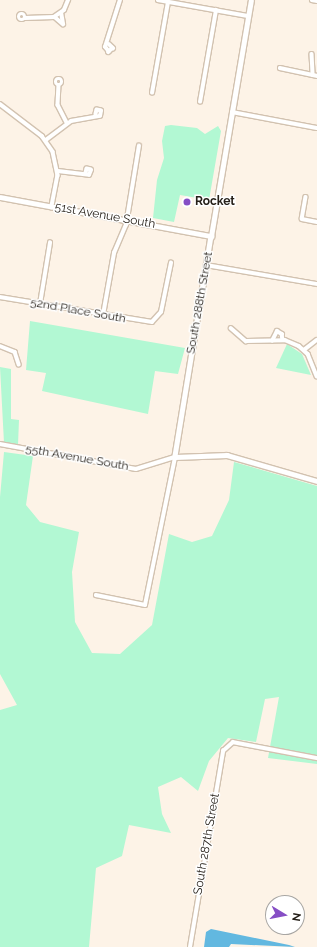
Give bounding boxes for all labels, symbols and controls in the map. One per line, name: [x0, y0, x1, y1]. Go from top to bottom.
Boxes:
place label: Rocket: [195, 195, 235, 209]
marker: Rocket: [182, 197, 192, 207]
street label: 51st Avenue South: [53, 200, 157, 232]
street label: South 288th Street: [184, 251, 216, 355]
street label: 52nd Place South: [29, 296, 127, 326]
street label: 55th Avenue South: [24, 442, 130, 474]
street label: South 287th Street: [191, 792, 223, 896]
north arrow: [265, 895, 305, 935]
text: N: [289, 912, 303, 922]

